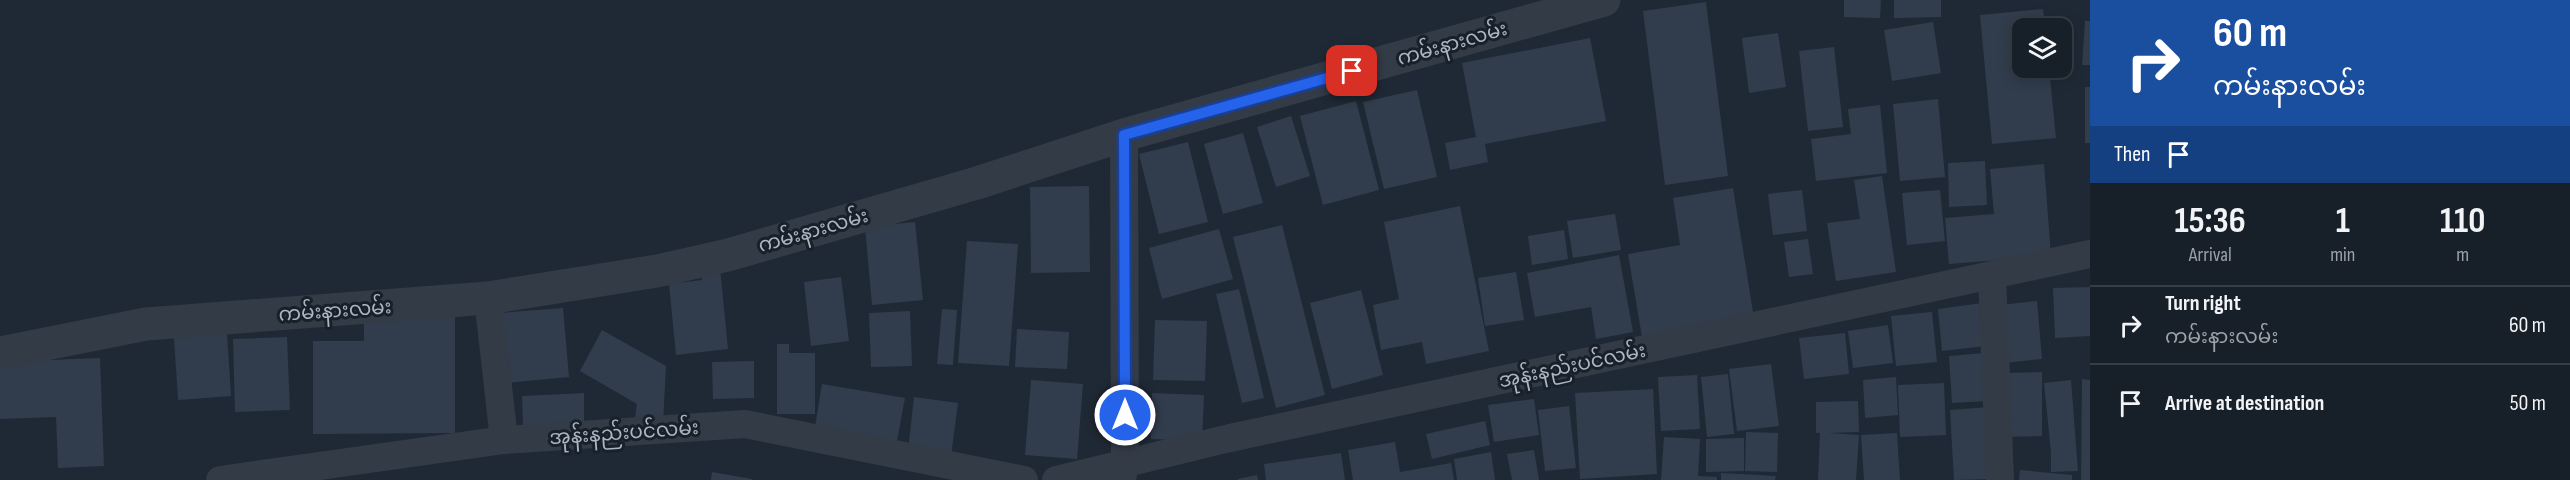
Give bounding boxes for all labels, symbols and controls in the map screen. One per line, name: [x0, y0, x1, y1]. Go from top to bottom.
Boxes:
text: 60 m: [2213, 8, 2287, 59]
street label: ကမ်းနားလမ်း: [1394, 14, 1511, 74]
map controls: [2012, 18, 2072, 78]
button: layers: [2012, 18, 2072, 78]
icon: right: [2114, 24, 2192, 102]
pin: [1326, 45, 1377, 96]
icon: arrive: [1335, 54, 1368, 87]
text: ကမ်းနားလမ်း: [2213, 71, 2366, 103]
icon: arrive: [2162, 138, 2195, 171]
text: Then: [2114, 141, 2150, 168]
text: 15:36: [2175, 200, 2246, 243]
text: 1: [2336, 200, 2350, 243]
text: 110: [2440, 200, 2485, 243]
street label: ကမ်းနားလမ်း: [755, 201, 872, 261]
text: Arrival: [2189, 243, 2232, 267]
text: min: [2330, 243, 2355, 267]
text: m: [2456, 243, 2469, 267]
text: Turn right: [2165, 290, 2241, 317]
street label: ကမ်းနားလမ်း: [278, 292, 393, 330]
icon: right: [2114, 309, 2147, 342]
text: 60 m: [2509, 312, 2546, 339]
text: ကမ်းနားလမ်း: [2165, 325, 2278, 349]
street label: အုန်းနည်းပင်လမ်း: [1496, 336, 1649, 397]
position arrow: [1093, 383, 1157, 447]
icon: arrive: [2114, 387, 2147, 420]
text: Arrive at destination: [2165, 390, 2324, 417]
text: 50 m: [2510, 390, 2546, 417]
street label: အုန်းနည်းပင်လမ်း: [548, 413, 700, 454]

